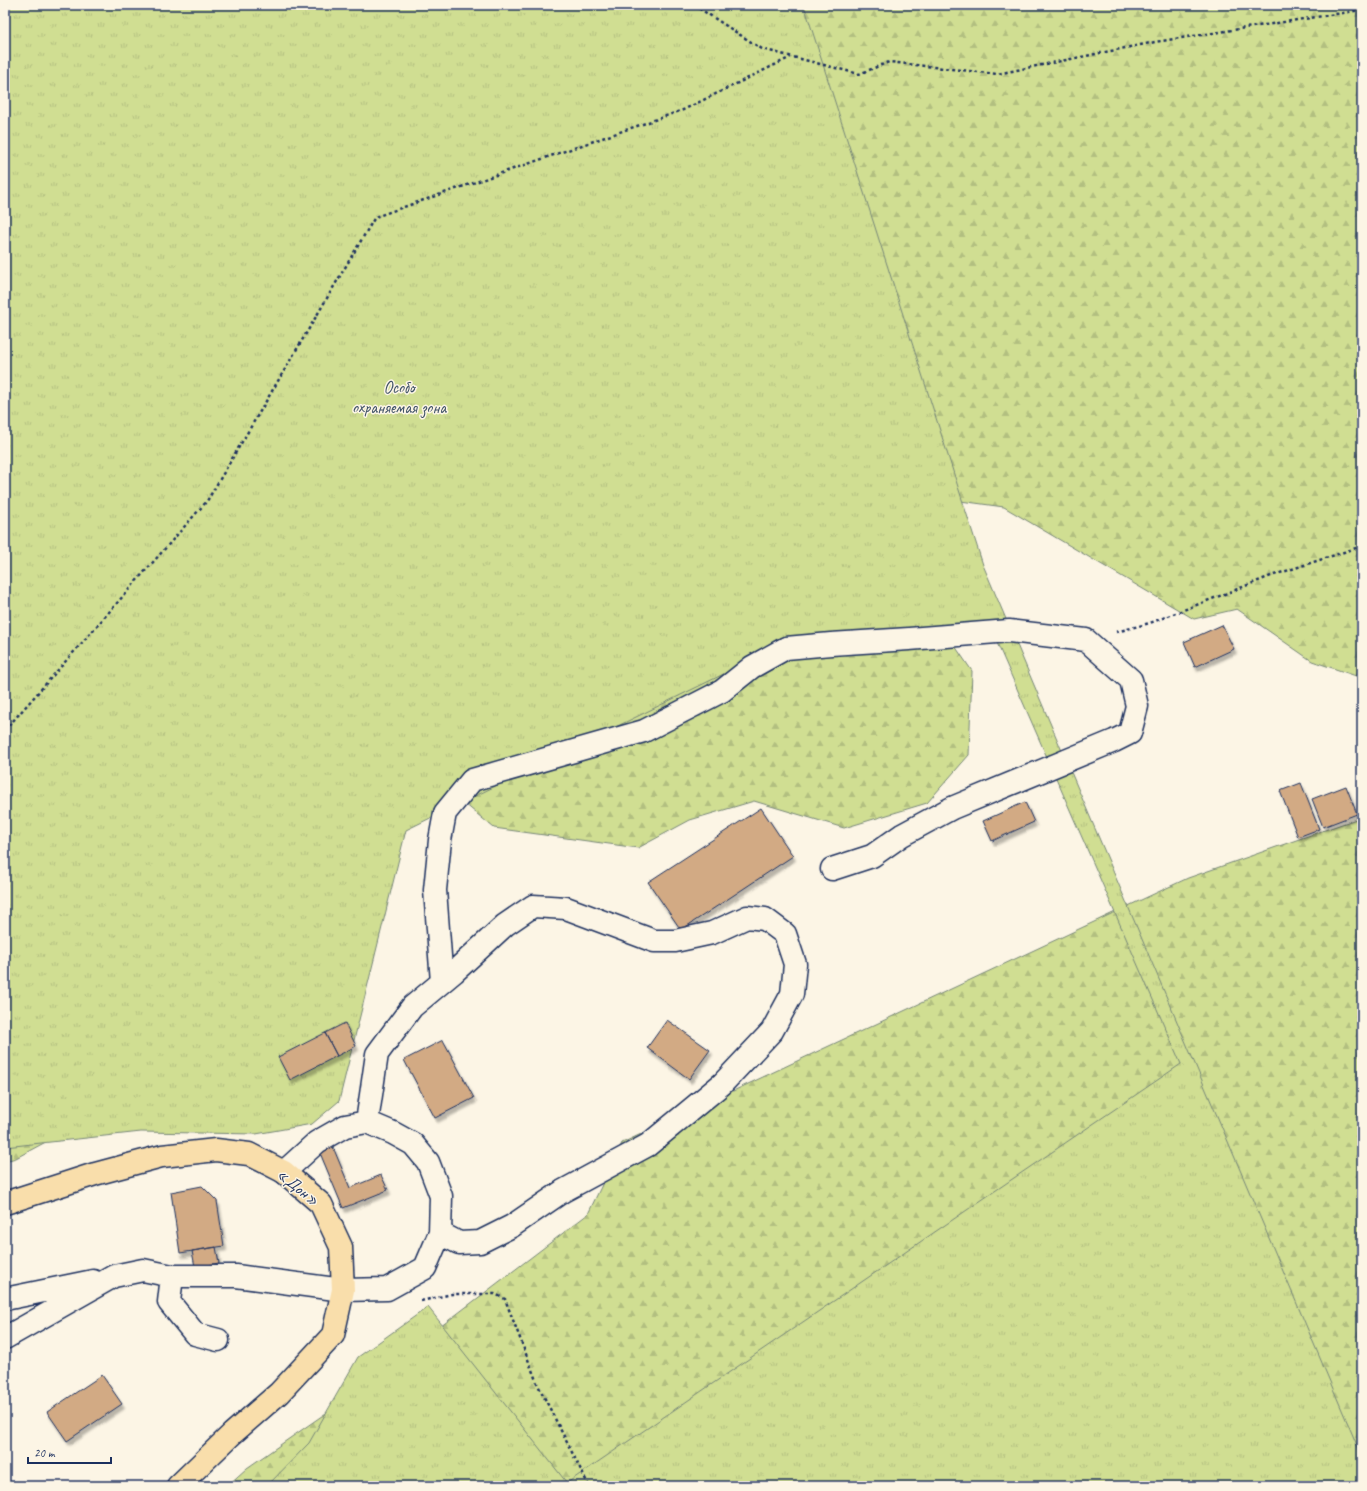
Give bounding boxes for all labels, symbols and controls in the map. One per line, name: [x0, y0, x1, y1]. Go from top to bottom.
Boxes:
park label: Особо охраняемая зона: [352, 377, 447, 419]
street label: «Дон»: [273, 1164, 323, 1210]
scale bar: [28, 1439, 111, 1465]
text: 20 m: [34, 1445, 56, 1461]

